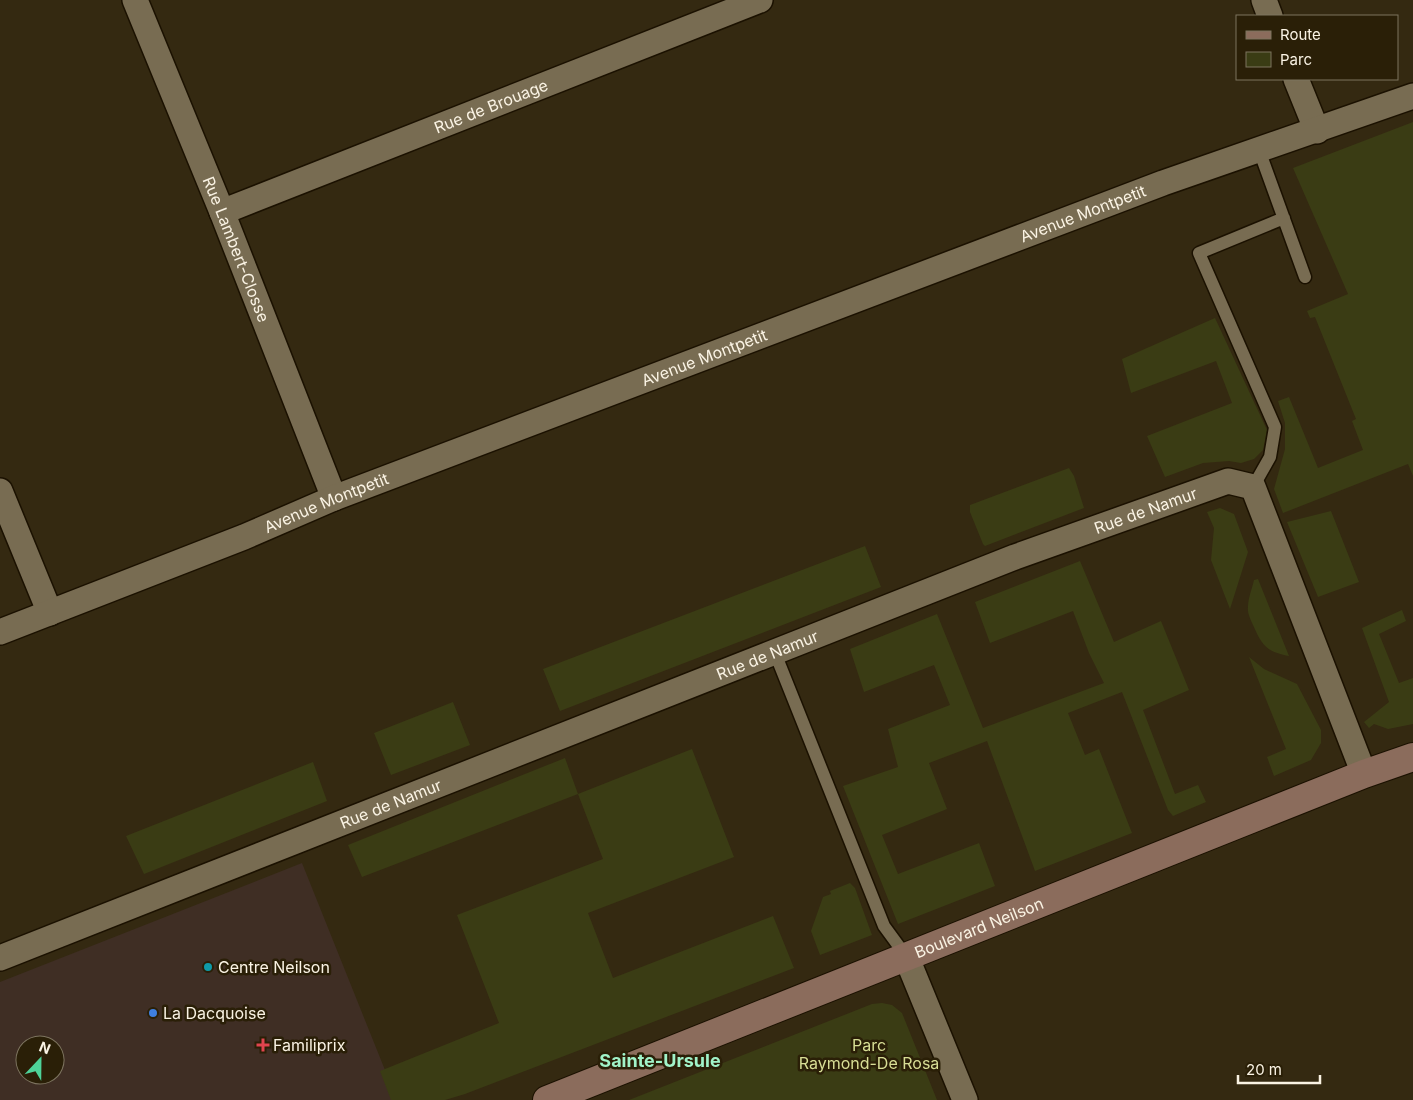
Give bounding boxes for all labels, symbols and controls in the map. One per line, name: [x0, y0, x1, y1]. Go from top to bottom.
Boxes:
legend: [1236, 15, 1398, 80]
text: Route: [1280, 25, 1321, 44]
text: Parc: [1280, 50, 1312, 69]
street label: Rue de Brouage: [431, 75, 551, 137]
street label: Rue Lambert-Closse: [199, 173, 274, 325]
street label: Avenue Montpetit: [1017, 181, 1149, 246]
street label: Avenue Montpetit: [639, 324, 770, 390]
street label: Avenue Montpetit: [261, 468, 391, 537]
street label: Rue de Namur: [1091, 483, 1200, 538]
street label: Rue de Namur: [713, 626, 821, 684]
street label: Rue de Namur: [337, 775, 444, 833]
street label: Boulevard Neilson: [912, 893, 1046, 962]
place label: Centre Neilson: [218, 957, 330, 977]
marker: Centre Neilson: [202, 961, 214, 973]
place label: La Dacquoise: [163, 1003, 266, 1023]
marker: La Dacquoise: [147, 1007, 159, 1019]
north arrow: [15, 1035, 65, 1085]
place label: Familiprix: [273, 1035, 346, 1055]
park label: Parc Raymond-De Rosa: [799, 1035, 939, 1073]
text: N: [37, 1038, 53, 1057]
marker: Familiprix: [257, 1039, 269, 1051]
district label: Sainte-Ursule: [599, 1050, 721, 1071]
scale bar: [1238, 1052, 1320, 1084]
text: 20 m: [1246, 1060, 1282, 1079]

